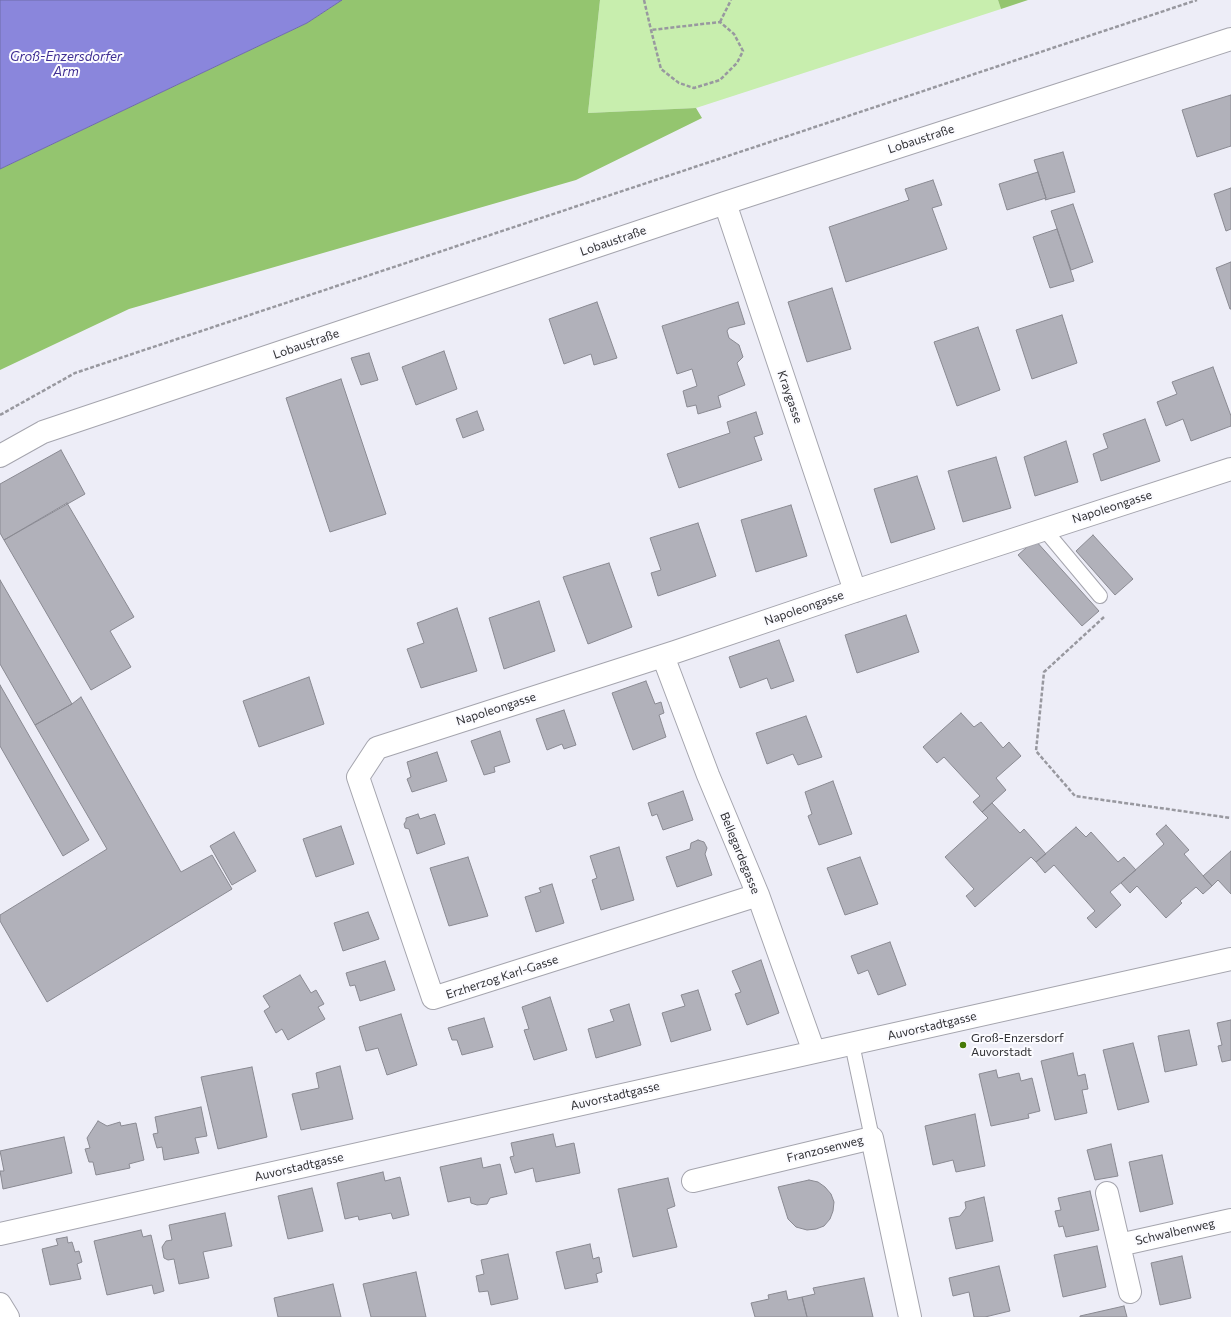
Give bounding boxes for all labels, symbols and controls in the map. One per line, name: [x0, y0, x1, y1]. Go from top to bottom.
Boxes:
water label: Groß-Enzersdorfer Arm: [10, 49, 122, 80]
street label: Lobaustraße: [886, 121, 956, 157]
street label: Lobaustraße: [578, 223, 648, 259]
street label: Lobaustraße: [271, 326, 341, 362]
street label: Kraygasse: [774, 369, 806, 425]
street label: Napoleongasse: [1070, 487, 1154, 527]
street label: Napoleongasse: [762, 588, 846, 628]
street label: Napoleongasse: [454, 689, 538, 729]
street label: Bellegardegasse: [717, 810, 763, 896]
street label: Erzherzog Karl-Gasse: [444, 952, 560, 1002]
street label: Auvorstadtgasse: [886, 1009, 978, 1043]
place label: Groß-Enzersdorf Auvorstadt: [971, 1031, 1064, 1059]
marker: Groß-Enzersdorf Auvorstadt: [958, 1040, 968, 1050]
street label: Auvorstadtgasse: [569, 1079, 661, 1113]
street label: Franzosenweg: [785, 1133, 865, 1165]
street label: Auvorstadtgasse: [253, 1150, 345, 1184]
street label: Schwalbenweg: [1134, 1216, 1216, 1248]

